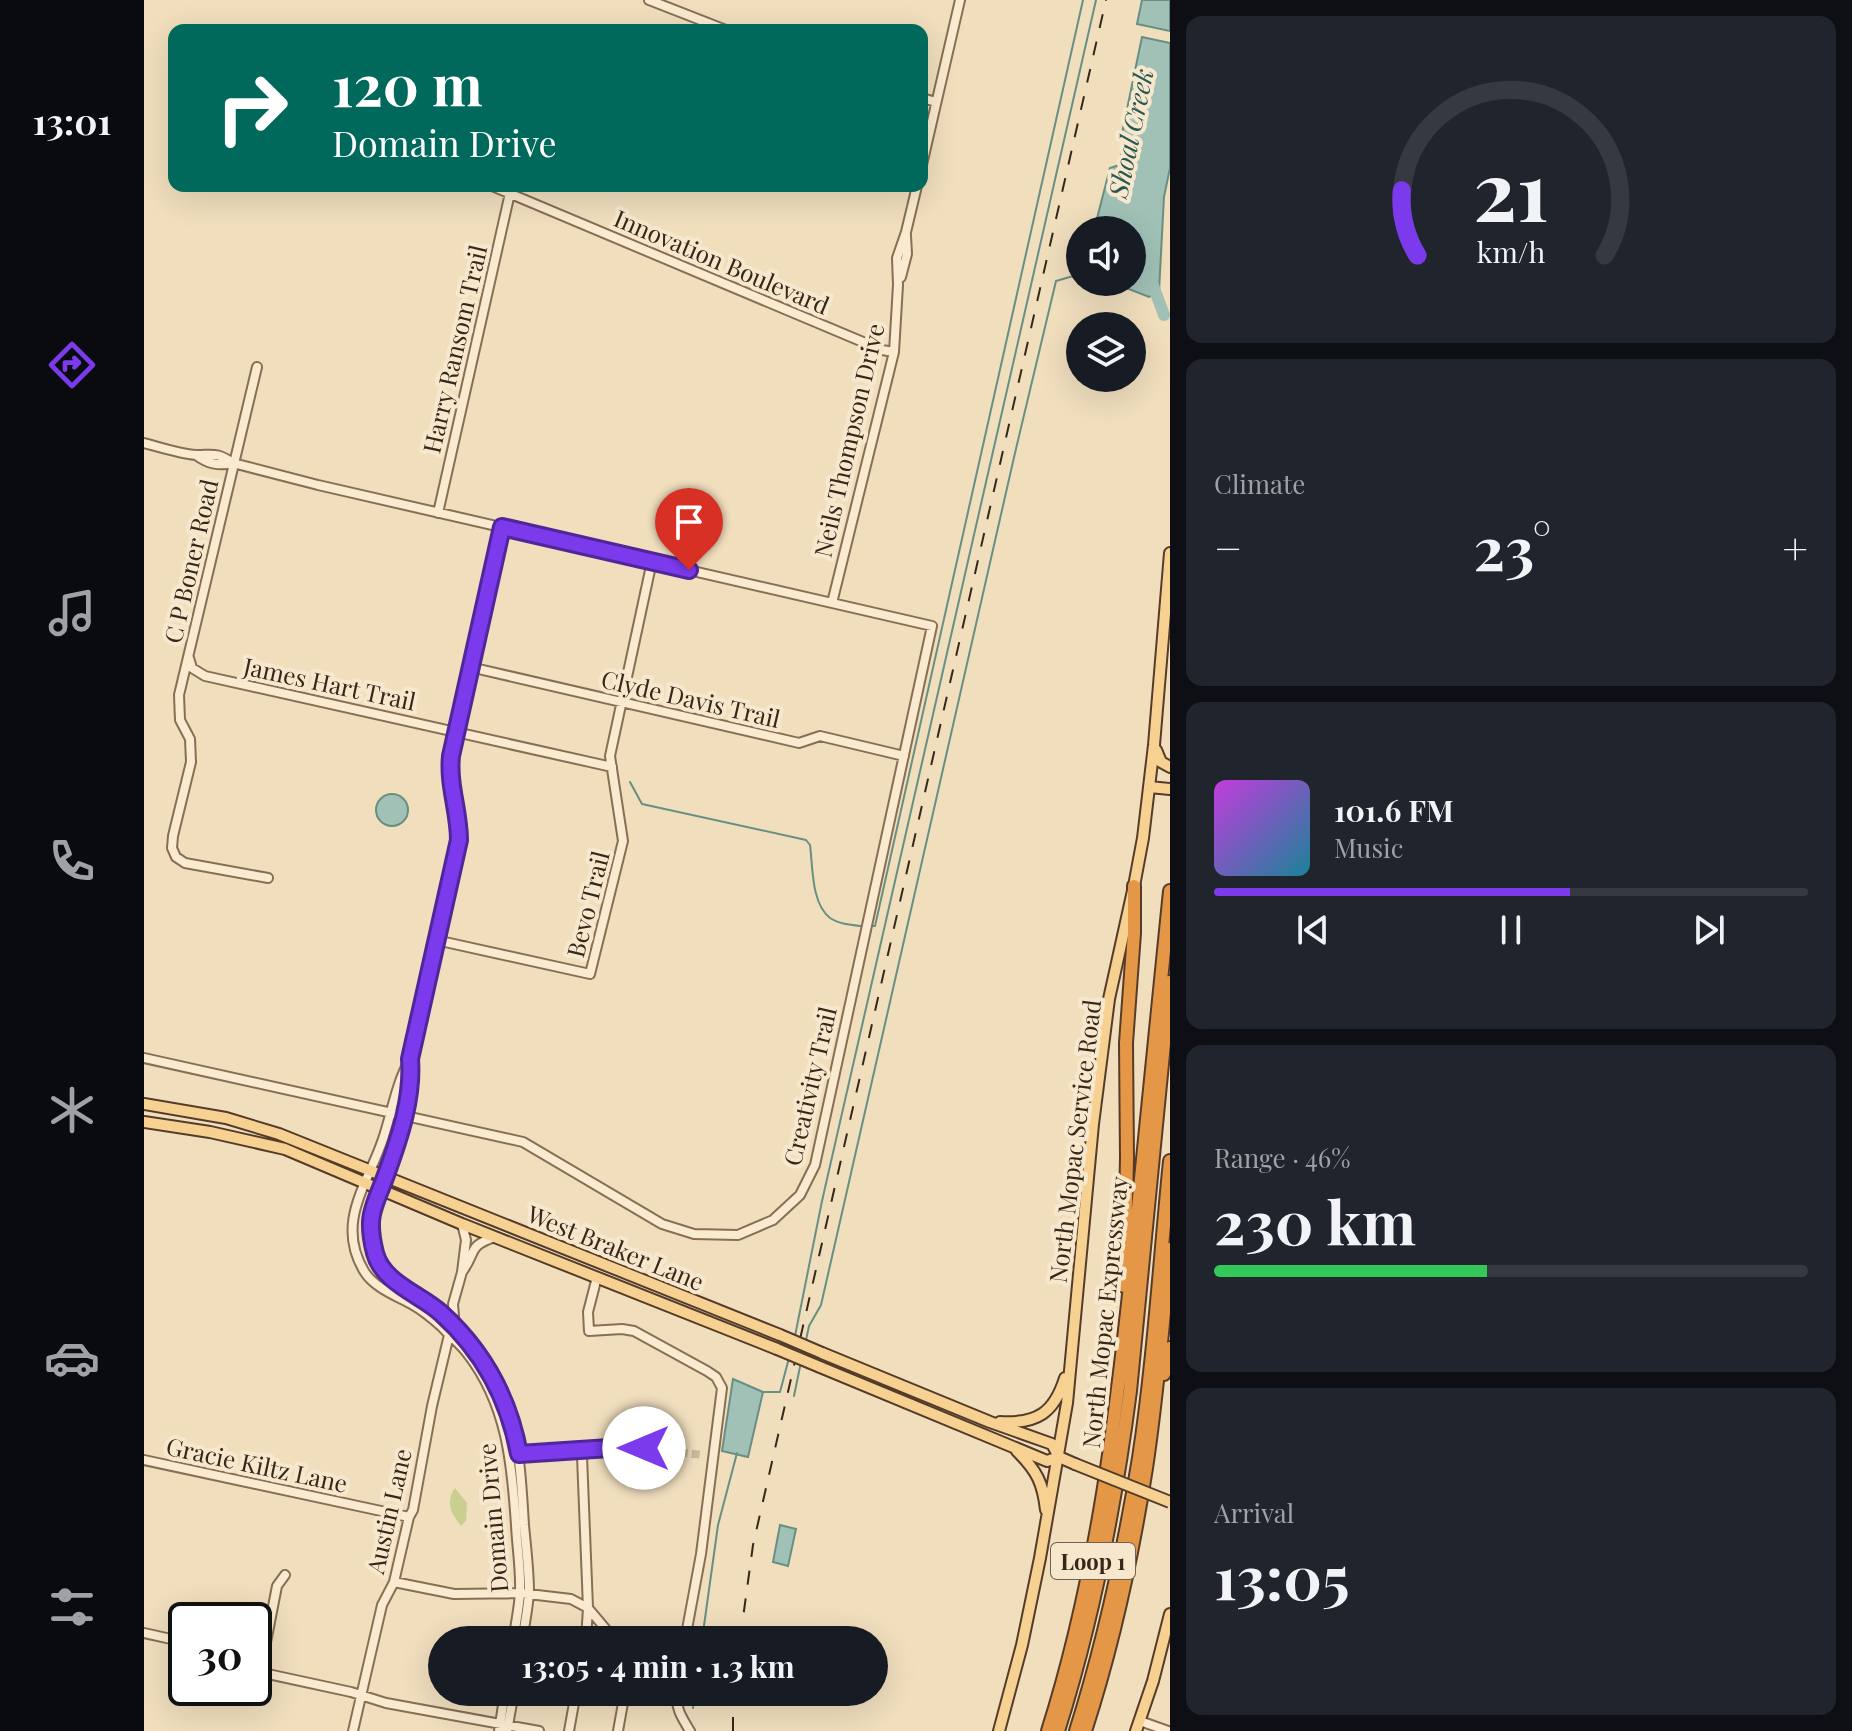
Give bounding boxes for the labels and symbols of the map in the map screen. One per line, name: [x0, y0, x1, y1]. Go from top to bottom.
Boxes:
water label: Shoal Creek: [1099, 65, 1161, 202]
street label: Innovation Boulevard: [610, 201, 834, 321]
street label: Harry Ransom Trail: [414, 242, 494, 456]
street label: Neils Thompson Drive: [806, 320, 890, 560]
street label: C P Boner Road: [156, 476, 224, 646]
pin: [655, 488, 723, 570]
street label: James Hart Trail: [240, 649, 419, 717]
street label: Clyde Davis Trail: [598, 662, 784, 734]
street label: Bevo Trail: [558, 847, 616, 961]
street label: North Mopac Service Road: [1041, 998, 1107, 1284]
street label: Creativity Trail: [775, 1003, 843, 1168]
street label: North Mopac Expressway: [1074, 1174, 1134, 1450]
street label: West Braker Lane: [522, 1197, 709, 1297]
position arrow: [602, 1406, 686, 1490]
street label: Gracie Kiltz Lane: [164, 1429, 350, 1499]
street label: Domain Drive: [470, 1442, 514, 1594]
street label: Austin Lane: [358, 1445, 418, 1578]
road number: Loop 1: [1051, 1543, 1135, 1579]
speed limit sign: 30: [168, 1602, 272, 1706]

